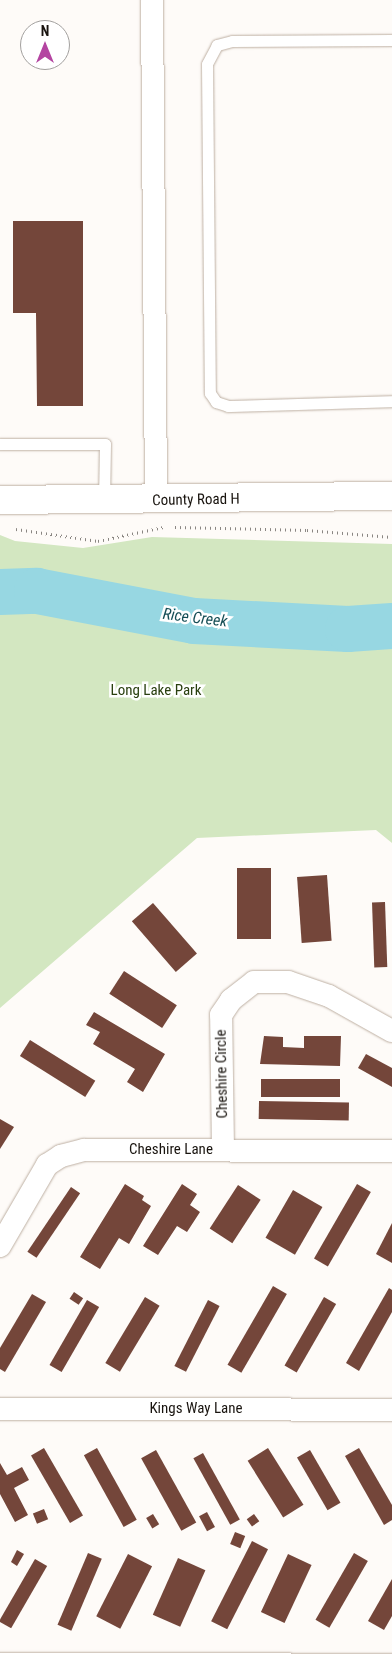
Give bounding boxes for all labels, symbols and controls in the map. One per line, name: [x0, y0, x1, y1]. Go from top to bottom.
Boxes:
north arrow: [20, 20, 70, 70]
text: N: [41, 23, 49, 39]
street label: County Road H: [152, 490, 240, 510]
water label: Rice Creek: [162, 605, 228, 631]
park label: Long Lake Park: [111, 682, 201, 700]
street label: Cheshire Circle: [212, 1029, 232, 1119]
street label: Cheshire Lane: [129, 1141, 213, 1159]
street label: Kings Way Lane: [149, 1400, 243, 1418]

